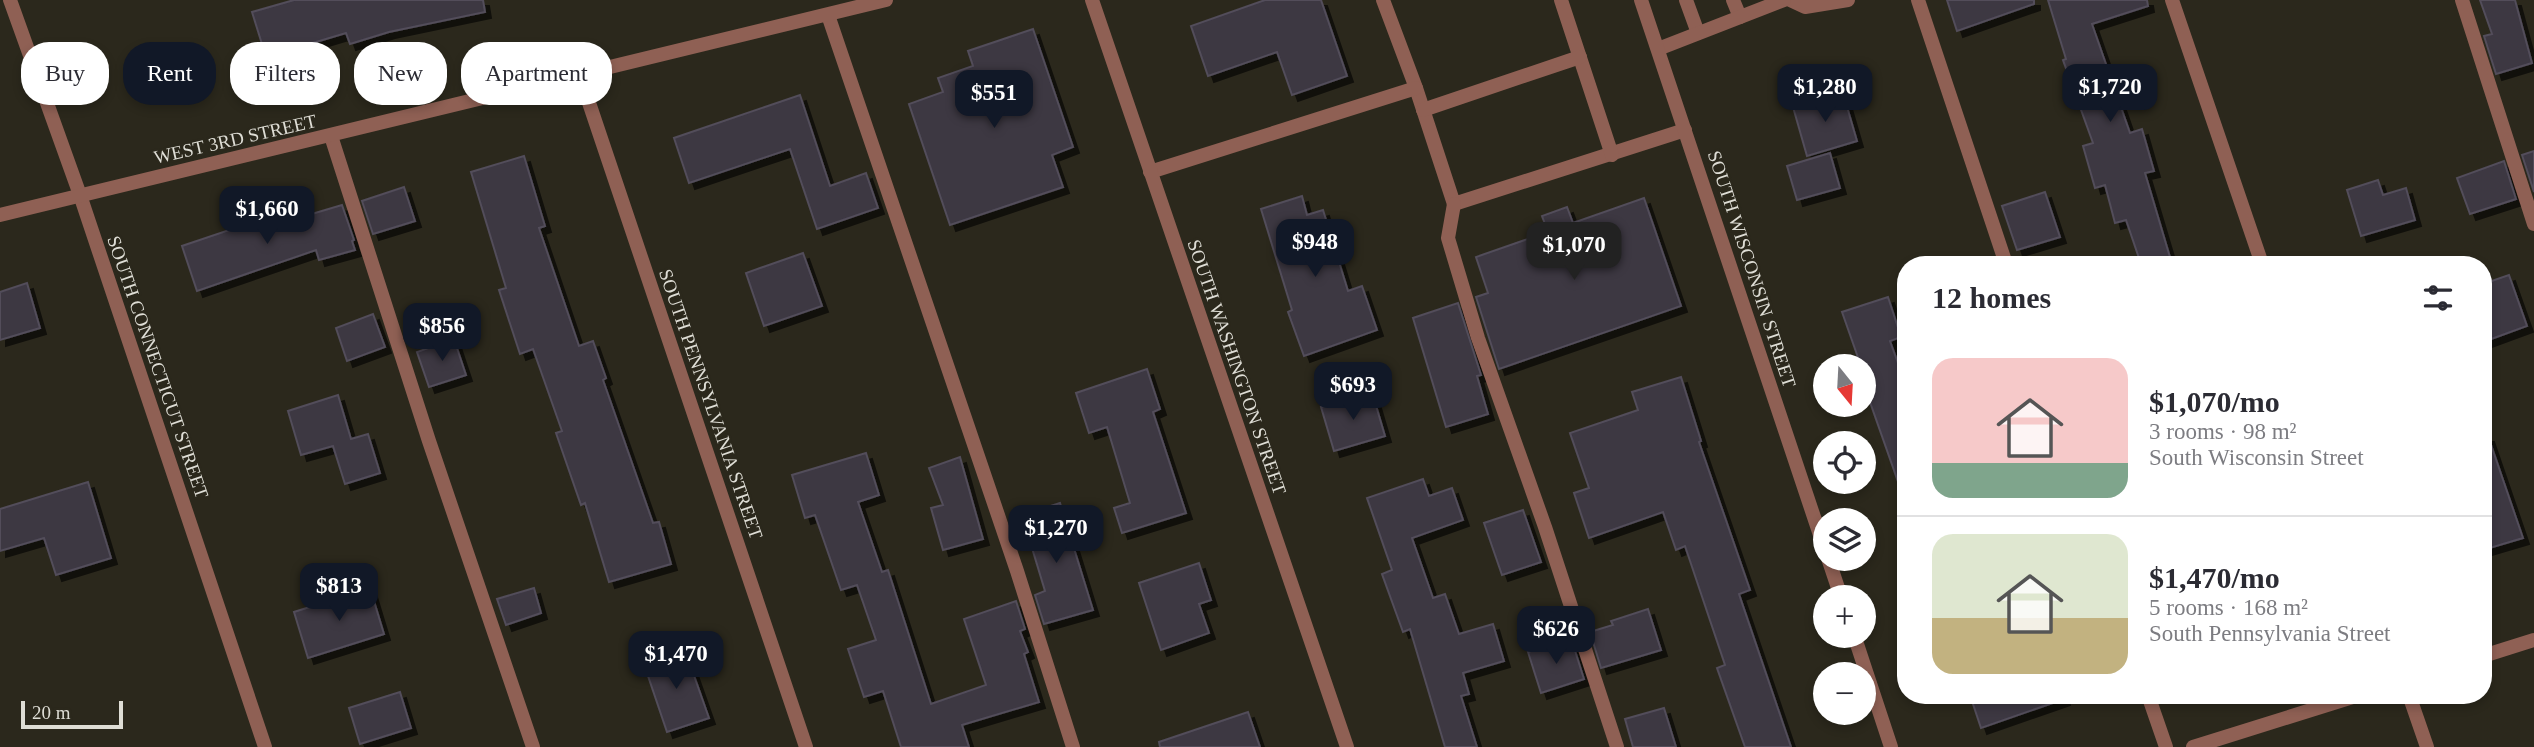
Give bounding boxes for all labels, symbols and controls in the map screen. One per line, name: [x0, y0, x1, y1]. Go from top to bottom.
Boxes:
chip: Buy: [21, 42, 109, 105]
chip: Rent: [123, 42, 216, 105]
chip: Filters: [230, 42, 340, 105]
chip: New: [354, 42, 447, 105]
chip: Apartment: [461, 42, 612, 105]
pin: $1,280: [1768, 64, 1882, 124]
pin: $1,720: [2053, 64, 2167, 124]
pin: $551: [953, 71, 1035, 130]
text: $1,280: [1793, 74, 1857, 99]
text: $1,720: [2078, 74, 2142, 99]
text: $551: [971, 80, 1017, 105]
street label: WEST 3RD STREET: [152, 110, 319, 168]
street label: SOUTH WISCONSIN STREET: [1704, 148, 1800, 390]
pin: $1,660: [210, 187, 324, 246]
text: $1,660: [235, 196, 299, 221]
pin: $948: [1274, 219, 1356, 279]
pin: $1,070: [1517, 222, 1631, 282]
text: $948: [1292, 229, 1338, 254]
text: $1,070: [1542, 232, 1606, 257]
street label: SOUTH CONNECTICUT STREET: [103, 233, 213, 501]
street label: SOUTH WASHINGTON STREET: [1183, 237, 1291, 498]
street label: SOUTH PENNSYLVANIA STREET: [655, 266, 767, 542]
icon: filters: [2419, 279, 2457, 317]
text: 12 homes: [1932, 281, 2051, 314]
pin: $856: [401, 304, 483, 363]
text: $856: [419, 313, 465, 338]
north arrow: [1813, 354, 1876, 416]
map controls: [1813, 354, 1876, 725]
pin: $693: [1312, 362, 1394, 422]
text: $693: [1330, 372, 1376, 397]
text: $1,070/mo: [2149, 385, 2280, 418]
icon: home: [1988, 386, 2072, 470]
text: 3 rooms · 98 m²: [2149, 419, 2296, 444]
button: locate: [1813, 431, 1876, 494]
text: South Wisconsin Street: [2149, 445, 2364, 470]
pin: $1,270: [999, 505, 1113, 565]
button: layers: [1813, 508, 1876, 571]
text: $1,270: [1024, 515, 1088, 540]
text: $1,470/mo: [2149, 561, 2280, 594]
icon: home: [1988, 562, 2072, 646]
pin: $813: [298, 564, 380, 623]
text: $813: [316, 573, 362, 598]
button: +: [1813, 585, 1876, 648]
text: 5 rooms · 168 m²: [2149, 595, 2308, 620]
pin: $626: [1515, 606, 1597, 666]
text: $626: [1533, 616, 1579, 641]
text: South Pennsylvania Street: [2149, 621, 2390, 646]
pin: $1,470: [619, 632, 733, 691]
text: $1,470: [644, 641, 708, 666]
button: −: [1813, 662, 1876, 725]
scale bar: [21, 698, 122, 730]
text: 20 m: [32, 702, 71, 723]

